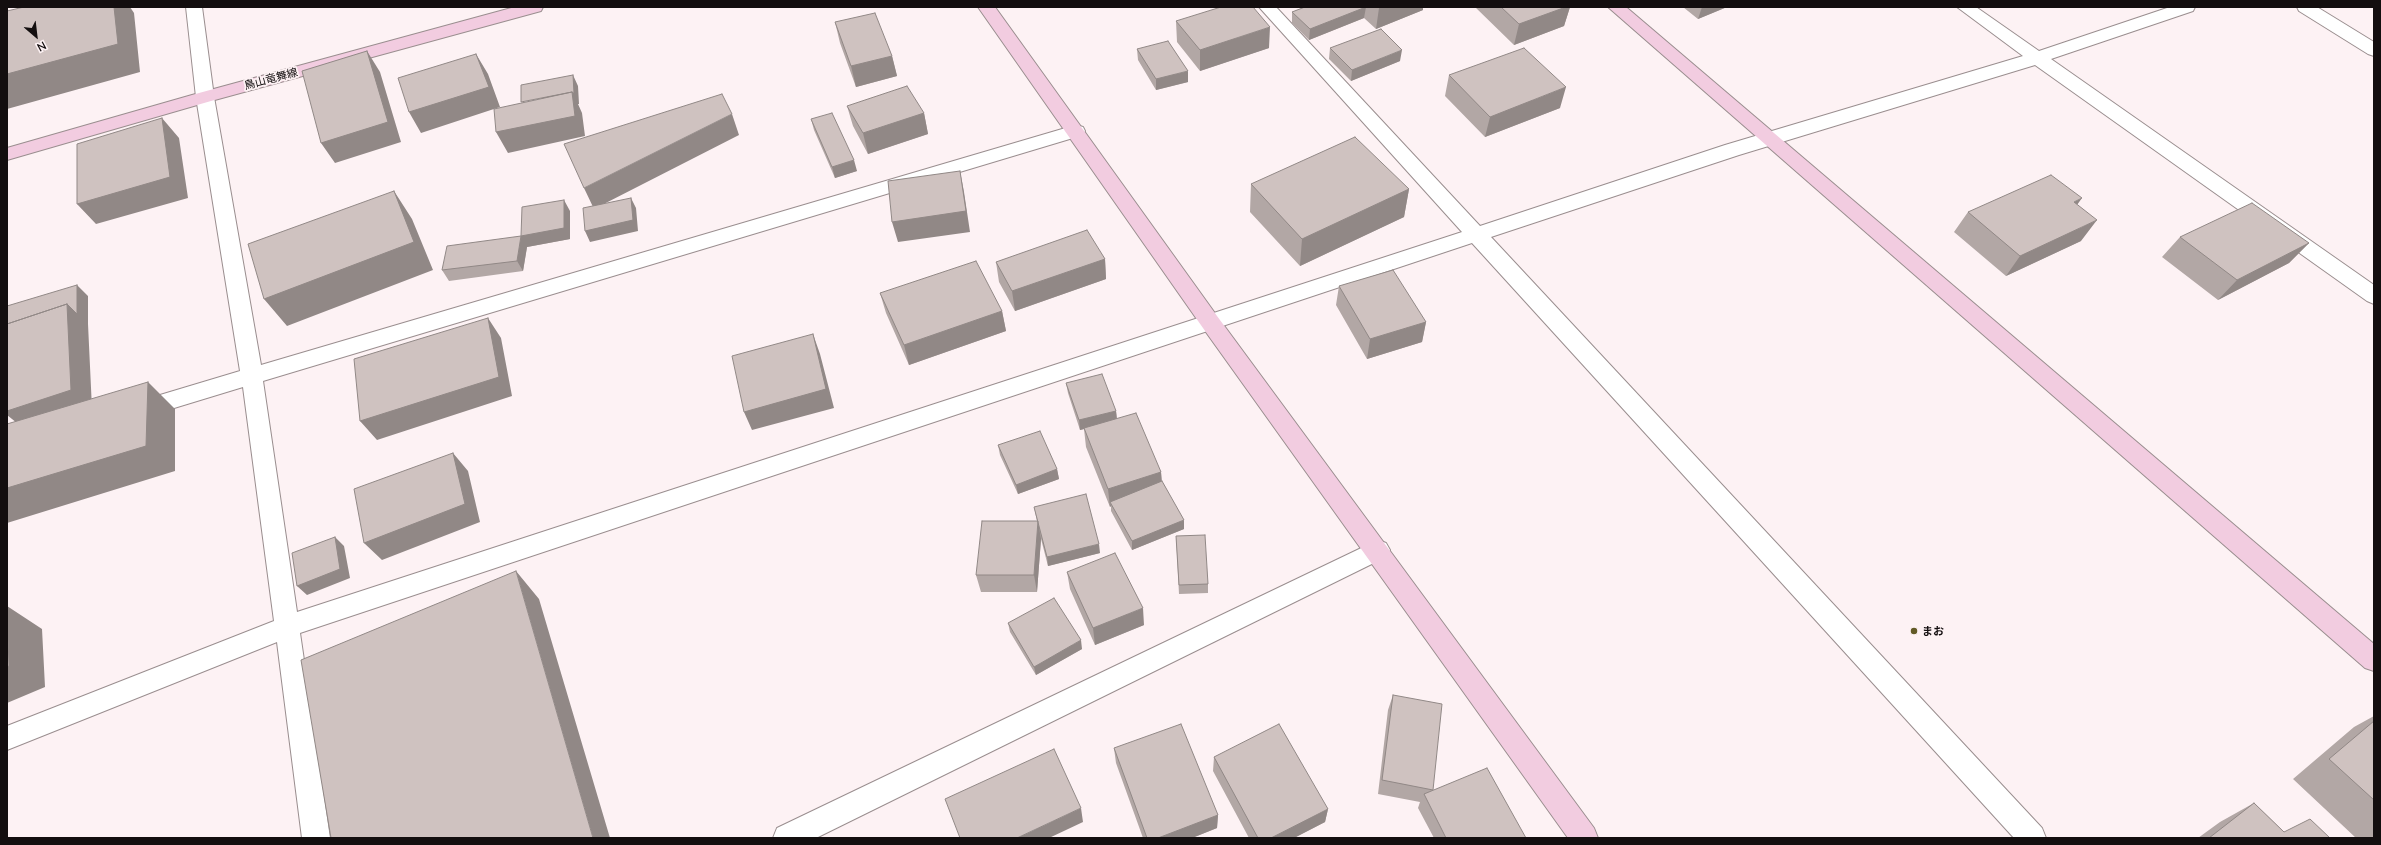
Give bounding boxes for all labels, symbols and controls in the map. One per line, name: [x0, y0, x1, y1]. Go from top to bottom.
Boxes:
north arrow: [16, 16, 56, 56]
text: N: [35, 39, 49, 55]
street label: 鳥山竜舞線: [243, 66, 299, 92]
place label: まお: [1922, 624, 1944, 638]
marker: まお: [1909, 626, 1919, 636]

